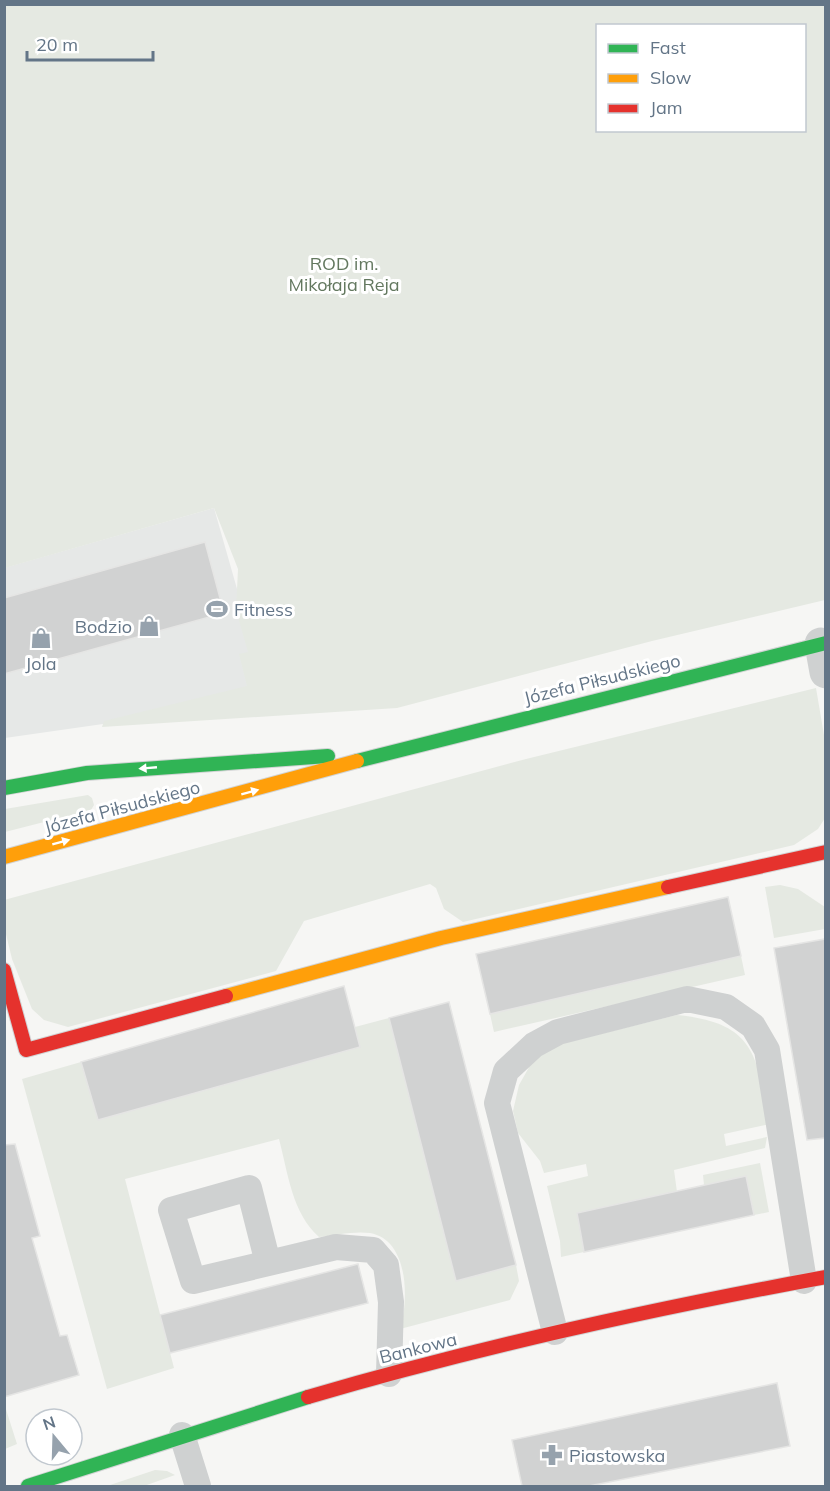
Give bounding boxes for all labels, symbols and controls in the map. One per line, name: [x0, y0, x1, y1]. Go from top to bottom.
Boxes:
scale bar: [27, 24, 153, 62]
legend: [596, 24, 806, 132]
text: 20 m: [36, 33, 78, 56]
text: Fast: [650, 36, 686, 59]
text: Slow: [650, 66, 692, 89]
text: Jam: [650, 96, 683, 119]
park label: ROD im. Mikołaja Reja: [288, 252, 400, 296]
sports icon: Fitness: [205, 597, 229, 621]
place label: Fitness: [234, 598, 293, 621]
shop icon: Bodzio: [137, 614, 161, 638]
place label: Bodzio: [75, 615, 132, 638]
shop icon: Jola: [29, 626, 53, 650]
street label: Józefa Piłsudskiego: [521, 648, 683, 710]
place label: Jola: [25, 652, 57, 675]
one-way arrow: [139, 763, 158, 773]
street label: Józefa Piłsudskiego: [42, 775, 202, 839]
one-way arrow: [241, 787, 259, 796]
one-way arrow: [52, 837, 70, 846]
street label: Bankowa: [377, 1327, 459, 1369]
north arrow: [24, 1407, 84, 1467]
text: N: [40, 1411, 58, 1434]
pharmacy icon: Piastowska: [540, 1443, 564, 1467]
place label: Piastowska: [569, 1444, 665, 1467]

